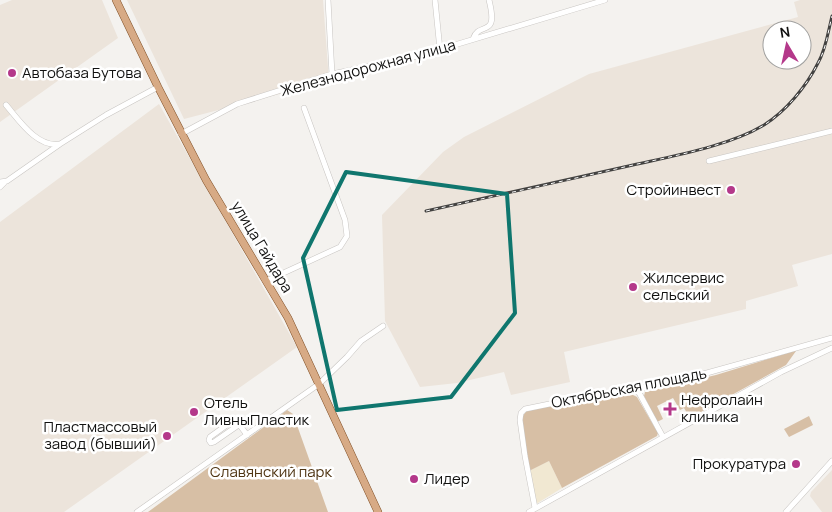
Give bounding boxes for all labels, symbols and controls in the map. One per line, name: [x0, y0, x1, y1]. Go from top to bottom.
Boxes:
north arrow: [762, 20, 812, 70]
text: N: [778, 21, 791, 42]
street label: Железнодорожная улица: [278, 34, 458, 101]
place label: Автобаза Бутова: [22, 62, 142, 83]
marker: Автобаза Бутова: [6, 67, 18, 79]
place label: Стройинвест: [626, 179, 721, 200]
marker: Стройинвест: [725, 184, 737, 196]
street label: улица Гайдара: [227, 197, 298, 297]
place label: Жилсервис сельский: [643, 267, 724, 305]
marker: Жилсервис сельский: [627, 281, 639, 293]
street label: Октябрьская площадь: [549, 362, 708, 413]
place label: Нефролайн клиника: [681, 389, 763, 427]
place label: Отель ЛивныПластик: [204, 392, 310, 430]
marker: Нефролайн клиника: [663, 402, 677, 416]
marker: Отель ЛивныПластик: [188, 406, 200, 418]
place label: Пластмассовый завод (бывший): [44, 416, 157, 454]
marker: Пластмассовый завод (бывший): [161, 430, 173, 442]
place label: Прокуратура: [693, 453, 786, 474]
marker: Прокуратура: [790, 458, 802, 470]
park label: Славянский парк: [210, 461, 332, 482]
place label: Лидер: [424, 468, 470, 489]
marker: Лидер: [408, 473, 420, 485]

